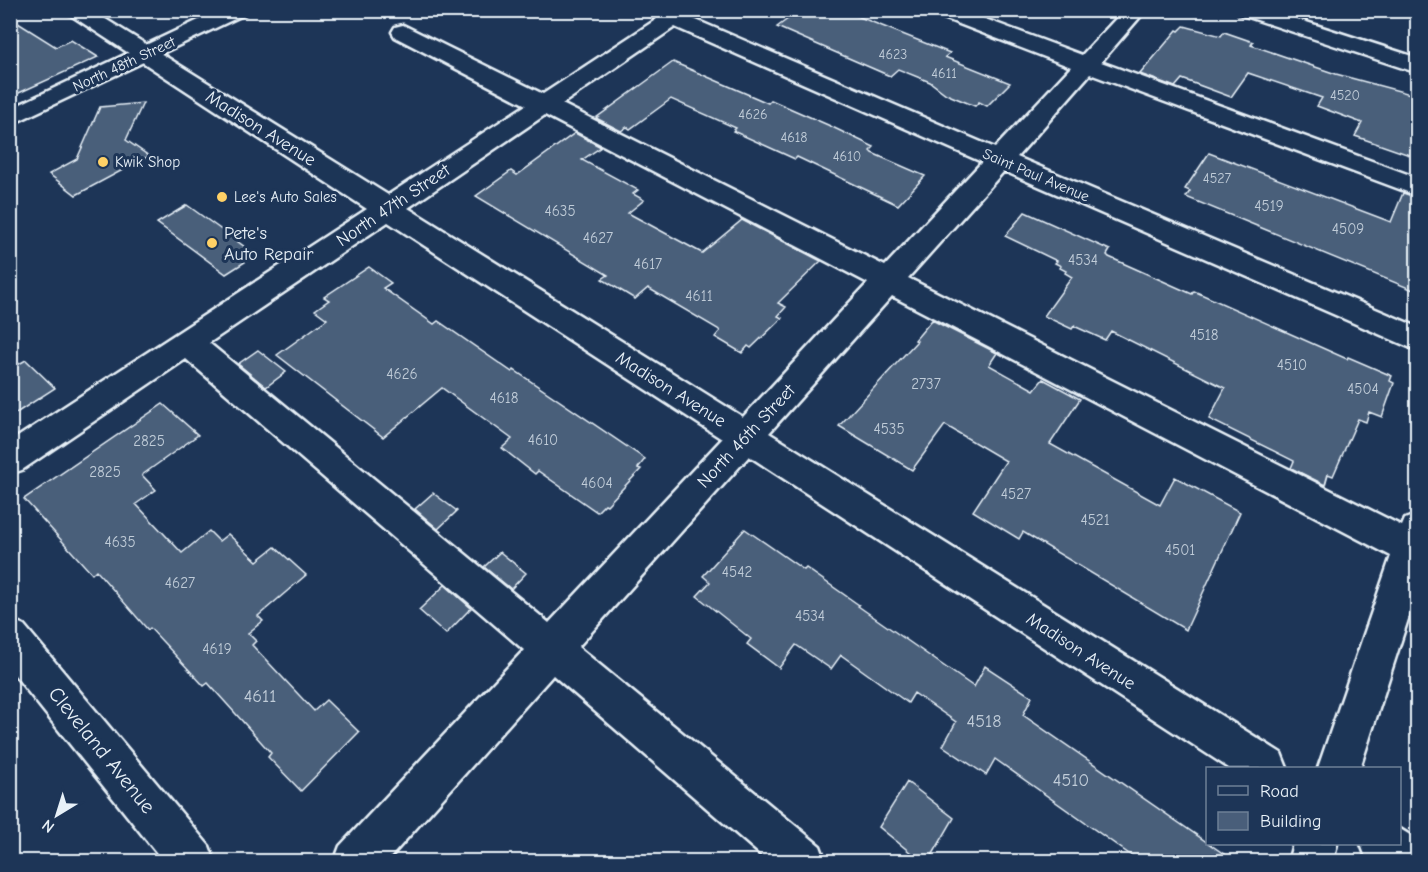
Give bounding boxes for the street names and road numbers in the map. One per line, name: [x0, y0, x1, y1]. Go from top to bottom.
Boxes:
street label: North 48th Street: [70, 32, 179, 96]
street label: Madison Avenue: [202, 86, 320, 171]
street label: Saint Paul Avenue: [980, 144, 1093, 206]
street label: North 47th Street: [333, 159, 455, 251]
street label: Madison Avenue: [612, 347, 730, 432]
street label: North 46th Street: [693, 380, 800, 492]
street label: Madison Avenue: [1022, 608, 1139, 694]
street label: Cleveland Avenue: [44, 682, 160, 818]

